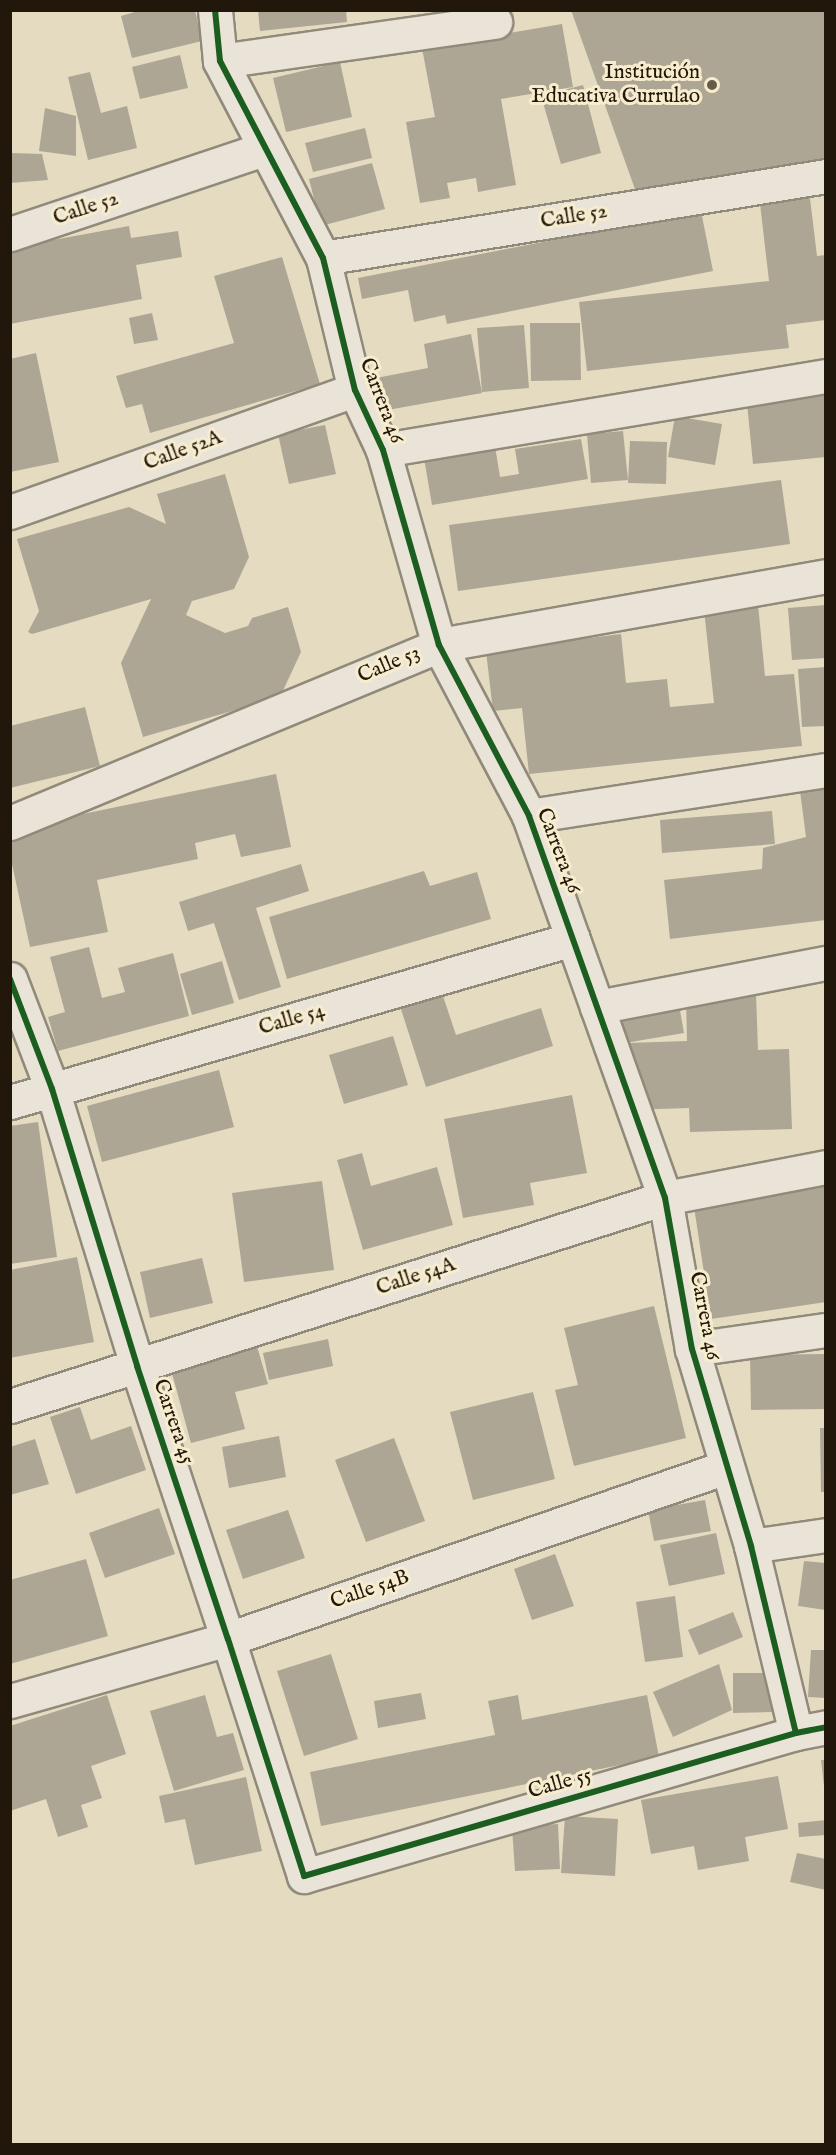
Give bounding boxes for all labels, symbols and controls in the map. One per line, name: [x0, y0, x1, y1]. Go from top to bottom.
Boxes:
place label: Institución Educativa Currulao: [531, 60, 700, 110]
marker: Institución Educativa Currulao: [705, 78, 719, 92]
street label: Calle 52: [50, 187, 122, 231]
street label: Calle 52: [539, 199, 609, 235]
street label: Carrera 46: [353, 355, 409, 447]
street label: Calle 52A: [140, 425, 226, 477]
street label: Calle 53: [354, 641, 424, 689]
street label: Carrera 46: [530, 805, 586, 897]
street label: Calle 54: [256, 999, 328, 1041]
street label: Calle 54A: [373, 1252, 459, 1302]
street label: Carrera 46: [683, 1270, 725, 1362]
street label: Carrera 45: [147, 1376, 199, 1468]
street label: Calle 54B: [327, 1565, 413, 1615]
street label: Calle 55: [525, 1763, 595, 1805]

